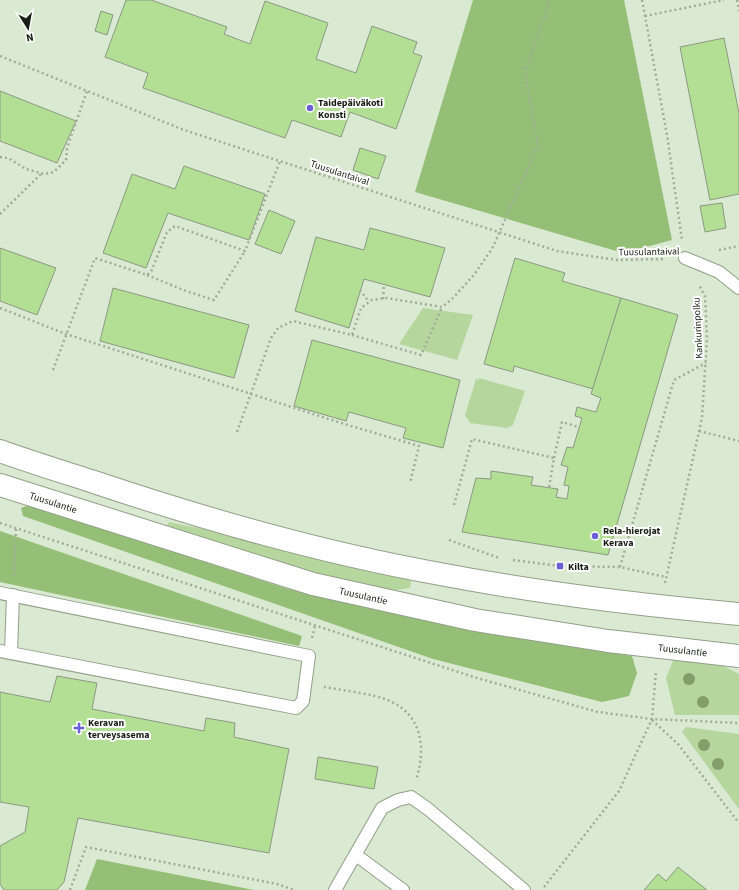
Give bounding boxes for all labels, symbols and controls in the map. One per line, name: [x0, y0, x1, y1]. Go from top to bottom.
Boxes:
north arrow: [8, 8, 48, 48]
text: N: [25, 29, 35, 45]
place label: Taidepäiväkoti Konsti: [318, 96, 383, 122]
marker: Taidepäiväkoti Konsti: [305, 103, 315, 113]
street label: Tuusulantaival: [308, 157, 371, 189]
street label: Tuusulantaival: [618, 244, 680, 260]
street label: Kankurinpolku: [689, 297, 707, 359]
street label: Tuusulantie: [27, 489, 79, 517]
place label: Rela-hierojat Kerava: [603, 524, 661, 550]
marker: Rela-hierojat Kerava: [590, 531, 600, 541]
place label: Kilta: [568, 560, 589, 574]
marker: Kilta: [555, 561, 565, 571]
street label: Tuusulantie: [338, 584, 389, 608]
street label: Tuusulantie: [657, 641, 708, 660]
place label: Keravan terveysasema: [88, 716, 150, 742]
marker: Keravan terveysasema: [73, 722, 85, 734]

